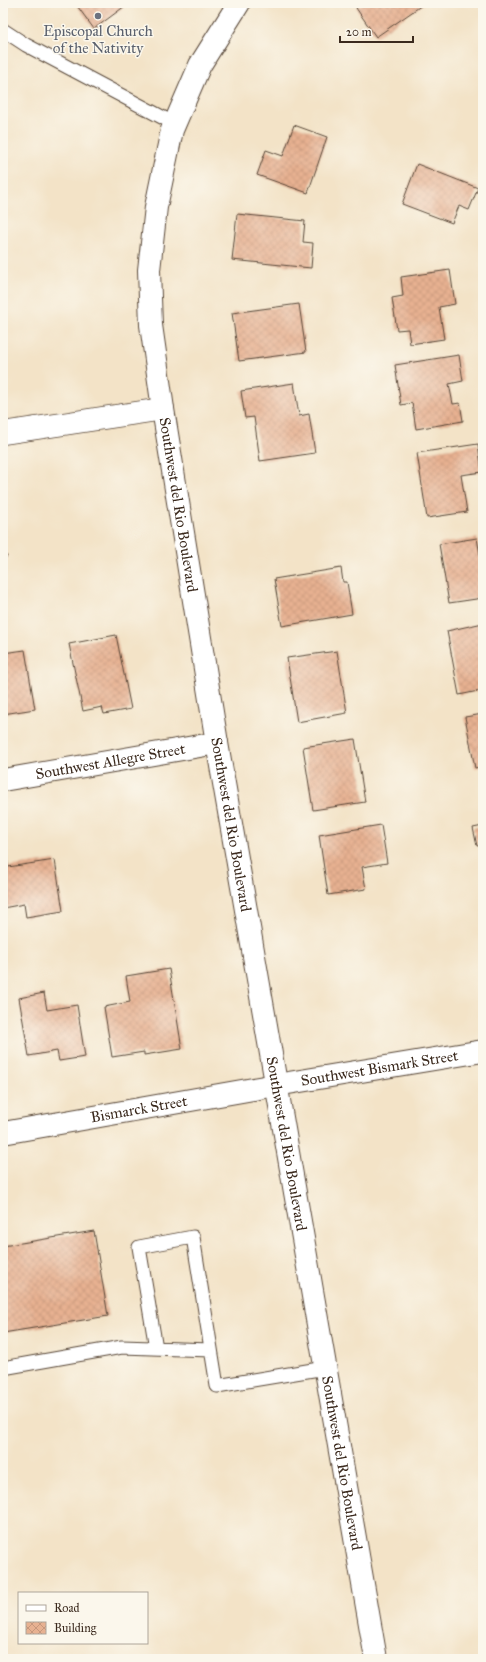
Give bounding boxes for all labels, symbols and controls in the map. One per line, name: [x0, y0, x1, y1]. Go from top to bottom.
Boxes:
marker: Episcopal Church of the Nativity: [93, 11, 103, 21]
scale bar: [340, 18, 413, 44]
place label: Episcopal Church of the Nativity: [43, 22, 153, 57]
text: 20 m: [346, 25, 372, 39]
street label: Southwest del Rio Boulevard: [155, 416, 202, 594]
street label: Southwest del Rio Boulevard: [207, 736, 255, 914]
street label: Southwest Allegre Street: [34, 740, 187, 783]
street label: Southwest Bismark Street: [299, 1046, 460, 1090]
street label: Southwest del Rio Boulevard: [263, 1055, 311, 1233]
street label: Bismarck Street: [89, 1092, 189, 1126]
street label: Southwest del Rio Boulevard: [318, 1374, 366, 1552]
legend: [18, 1592, 148, 1644]
text: Road: [54, 1601, 80, 1615]
text: Building: [54, 1621, 97, 1636]

